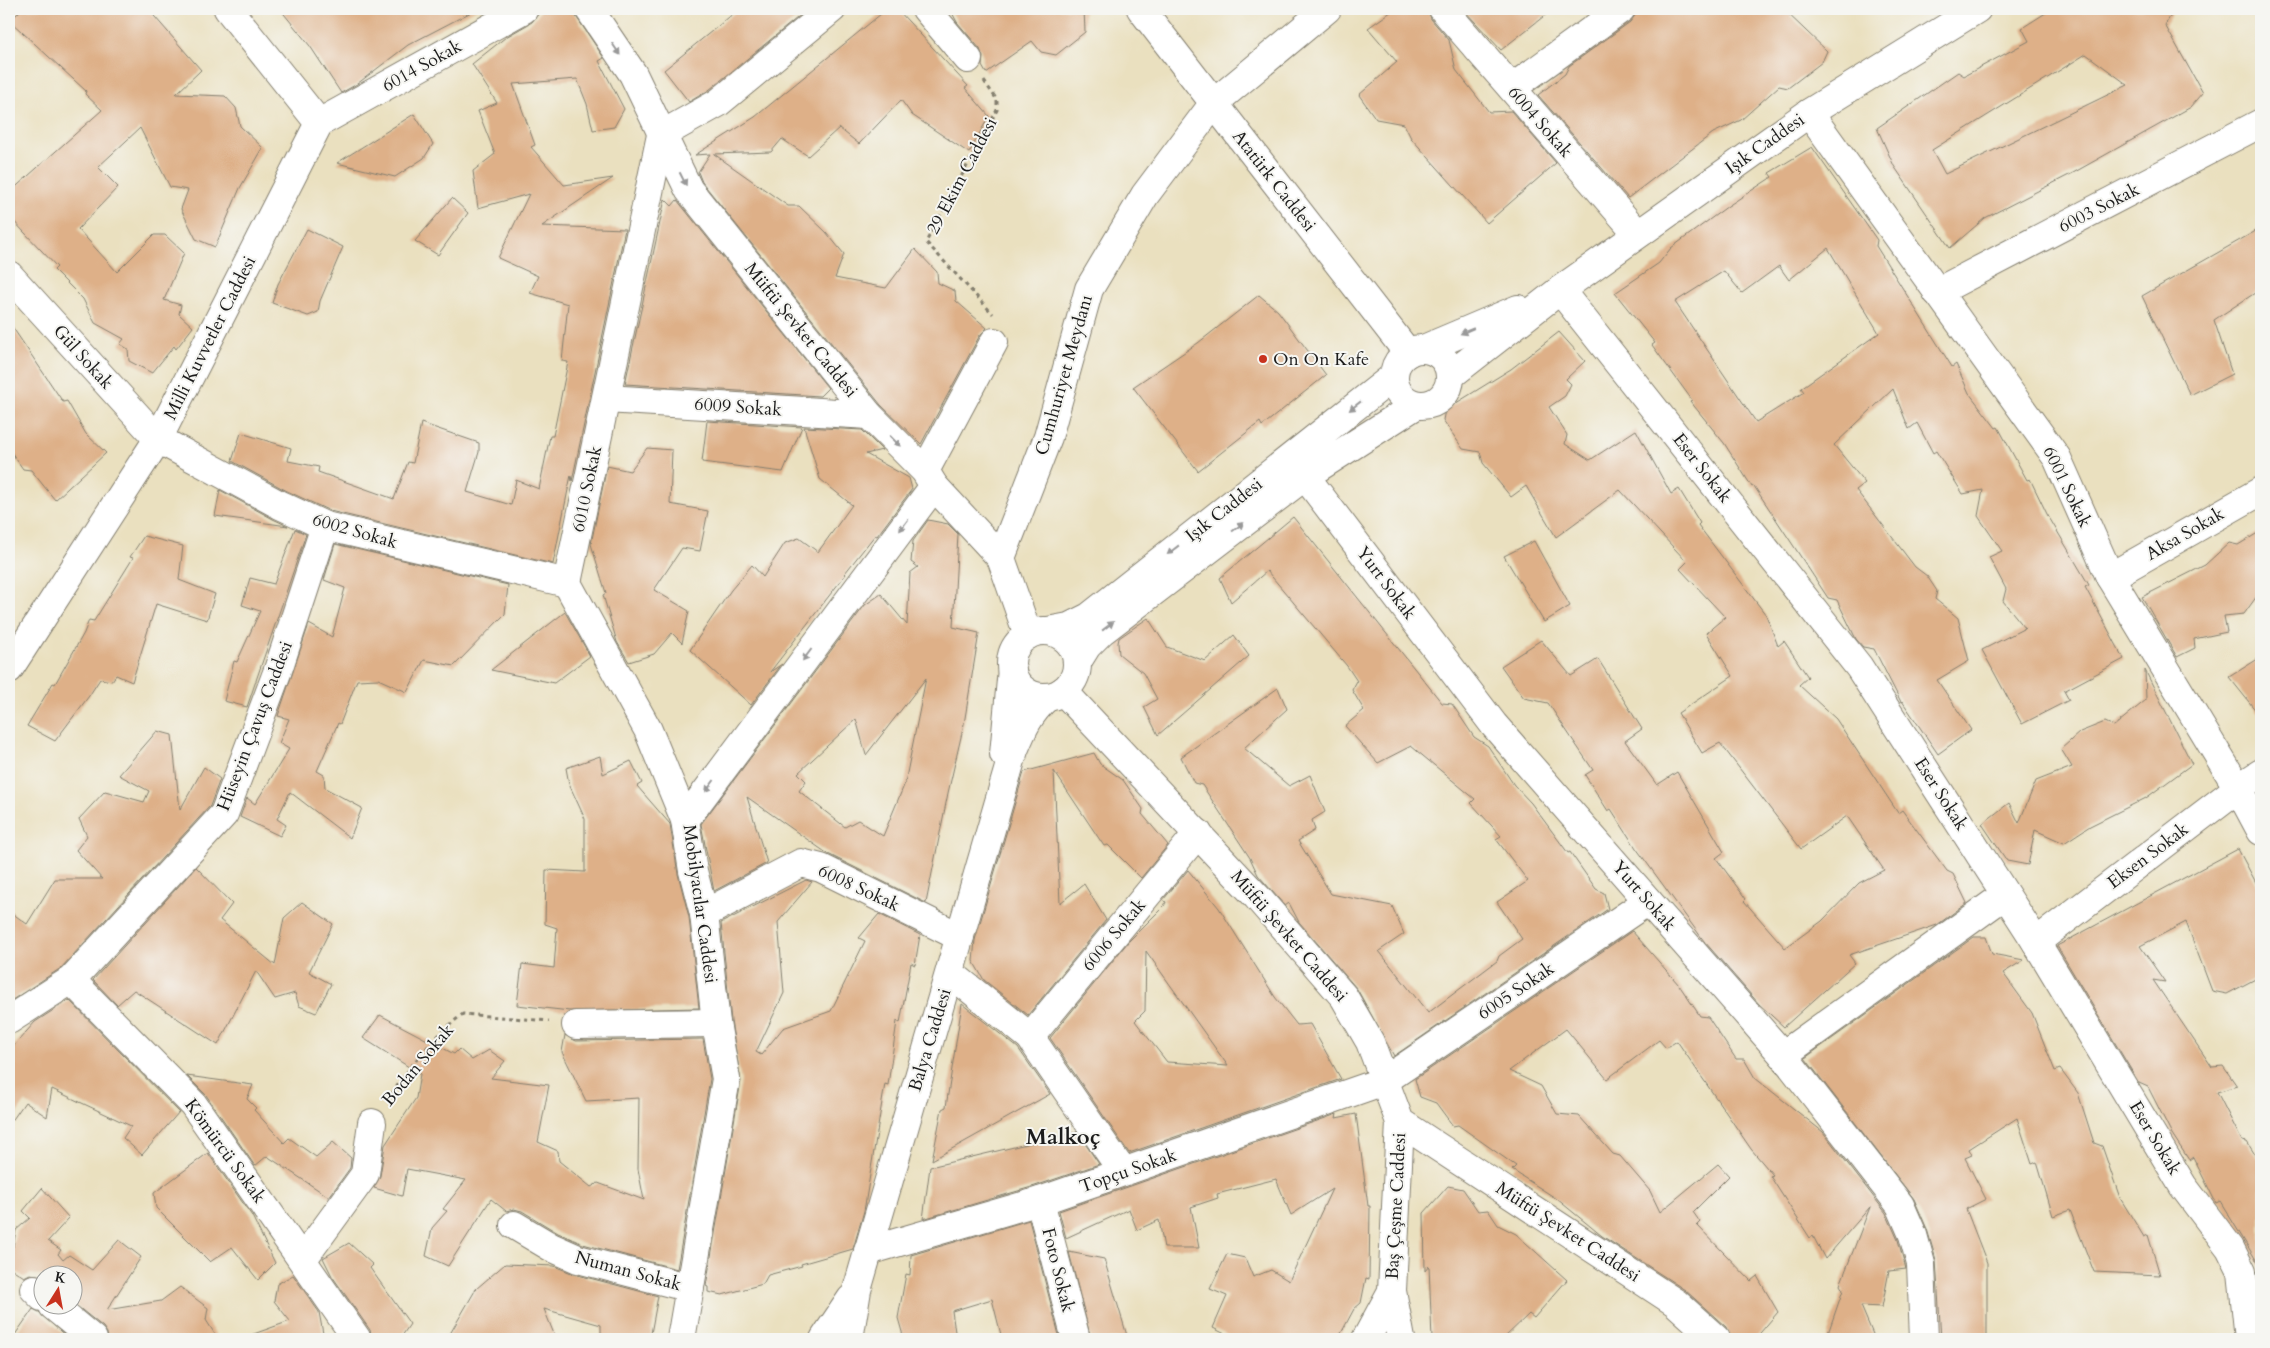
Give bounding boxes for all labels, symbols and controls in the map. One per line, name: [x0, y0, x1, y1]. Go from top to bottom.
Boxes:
street label: 6014 Sokak: [378, 34, 467, 98]
one-way arrow: [611, 43, 621, 56]
street label: 6004 Sokak: [1502, 81, 1578, 163]
street label: Işık Caddesi: [1720, 107, 1810, 181]
street label: 29 Ekim Caddesi: [921, 113, 1003, 239]
street label: Atatürk Caddesi: [1226, 125, 1322, 237]
one-way arrow: [679, 171, 687, 186]
street label: 6003 Sokak: [2054, 177, 2144, 239]
street label: Milli Kuvvetler Caddesi: [158, 252, 262, 424]
street label: Müftü Şevket Caddesi: [739, 257, 863, 403]
street label: Cumhuriyet Meydanı: [1029, 292, 1099, 458]
street label: Gül Sokak: [47, 319, 119, 395]
one-way arrow: [1460, 327, 1475, 335]
place label: On On Kafe: [1273, 347, 1369, 372]
marker: On On Kafe: [1257, 353, 1269, 365]
street label: 6009 Sokak: [693, 391, 783, 423]
one-way arrow: [1349, 401, 1362, 411]
street label: Eser Sokak: [1667, 428, 1737, 508]
one-way arrow: [888, 435, 900, 447]
street label: 6001 Sokak: [2037, 442, 2098, 532]
street label: 6010 Sokak: [566, 443, 608, 534]
street label: Işık Caddesi: [1180, 472, 1268, 548]
street label: Aksa Sokak: [2141, 501, 2229, 567]
street label: 6002 Sokak: [309, 507, 401, 555]
one-way arrow: [899, 518, 910, 531]
one-way arrow: [1231, 522, 1244, 533]
street label: Yurt Sokak: [1350, 541, 1422, 625]
one-way arrow: [1167, 545, 1180, 556]
one-way arrow: [1101, 620, 1114, 631]
street label: Hüseyin Çavuş Caddesi: [211, 637, 299, 815]
one-way arrow: [802, 648, 813, 661]
street label: Eser Sokak: [1908, 753, 1974, 836]
one-way arrow: [705, 779, 716, 792]
street label: Eksen Sokak: [2102, 817, 2194, 895]
street label: Mobilyacılar Caddesi: [676, 823, 724, 985]
street label: Yurt Sokak: [1606, 855, 1682, 937]
street label: 6008 Sokak: [814, 858, 904, 918]
street label: Müftü Şevket Caddesi: [1225, 865, 1353, 1007]
street label: 6006 Sokak: [1076, 893, 1152, 977]
street label: 6005 Sokak: [1473, 956, 1560, 1026]
street label: Balya Caddesi: [902, 985, 958, 1095]
street label: Bodan Sokak: [376, 1018, 460, 1111]
street label: Kömürcü Sokak: [179, 1094, 272, 1209]
street label: Eser Sokak: [2123, 1096, 2187, 1180]
district label: Malkoç: [1026, 1122, 1100, 1152]
street label: Baş Çeşme Caddesi: [1380, 1132, 1412, 1280]
street label: Topçu Sokak: [1076, 1143, 1180, 1199]
street label: Müftü Şevket Caddesi: [1491, 1176, 1645, 1288]
street label: Foto Sokak: [1035, 1225, 1081, 1315]
street label: Numan Sokak: [572, 1245, 684, 1297]
north arrow: [32, 1266, 82, 1316]
text: K: [53, 1267, 68, 1288]

